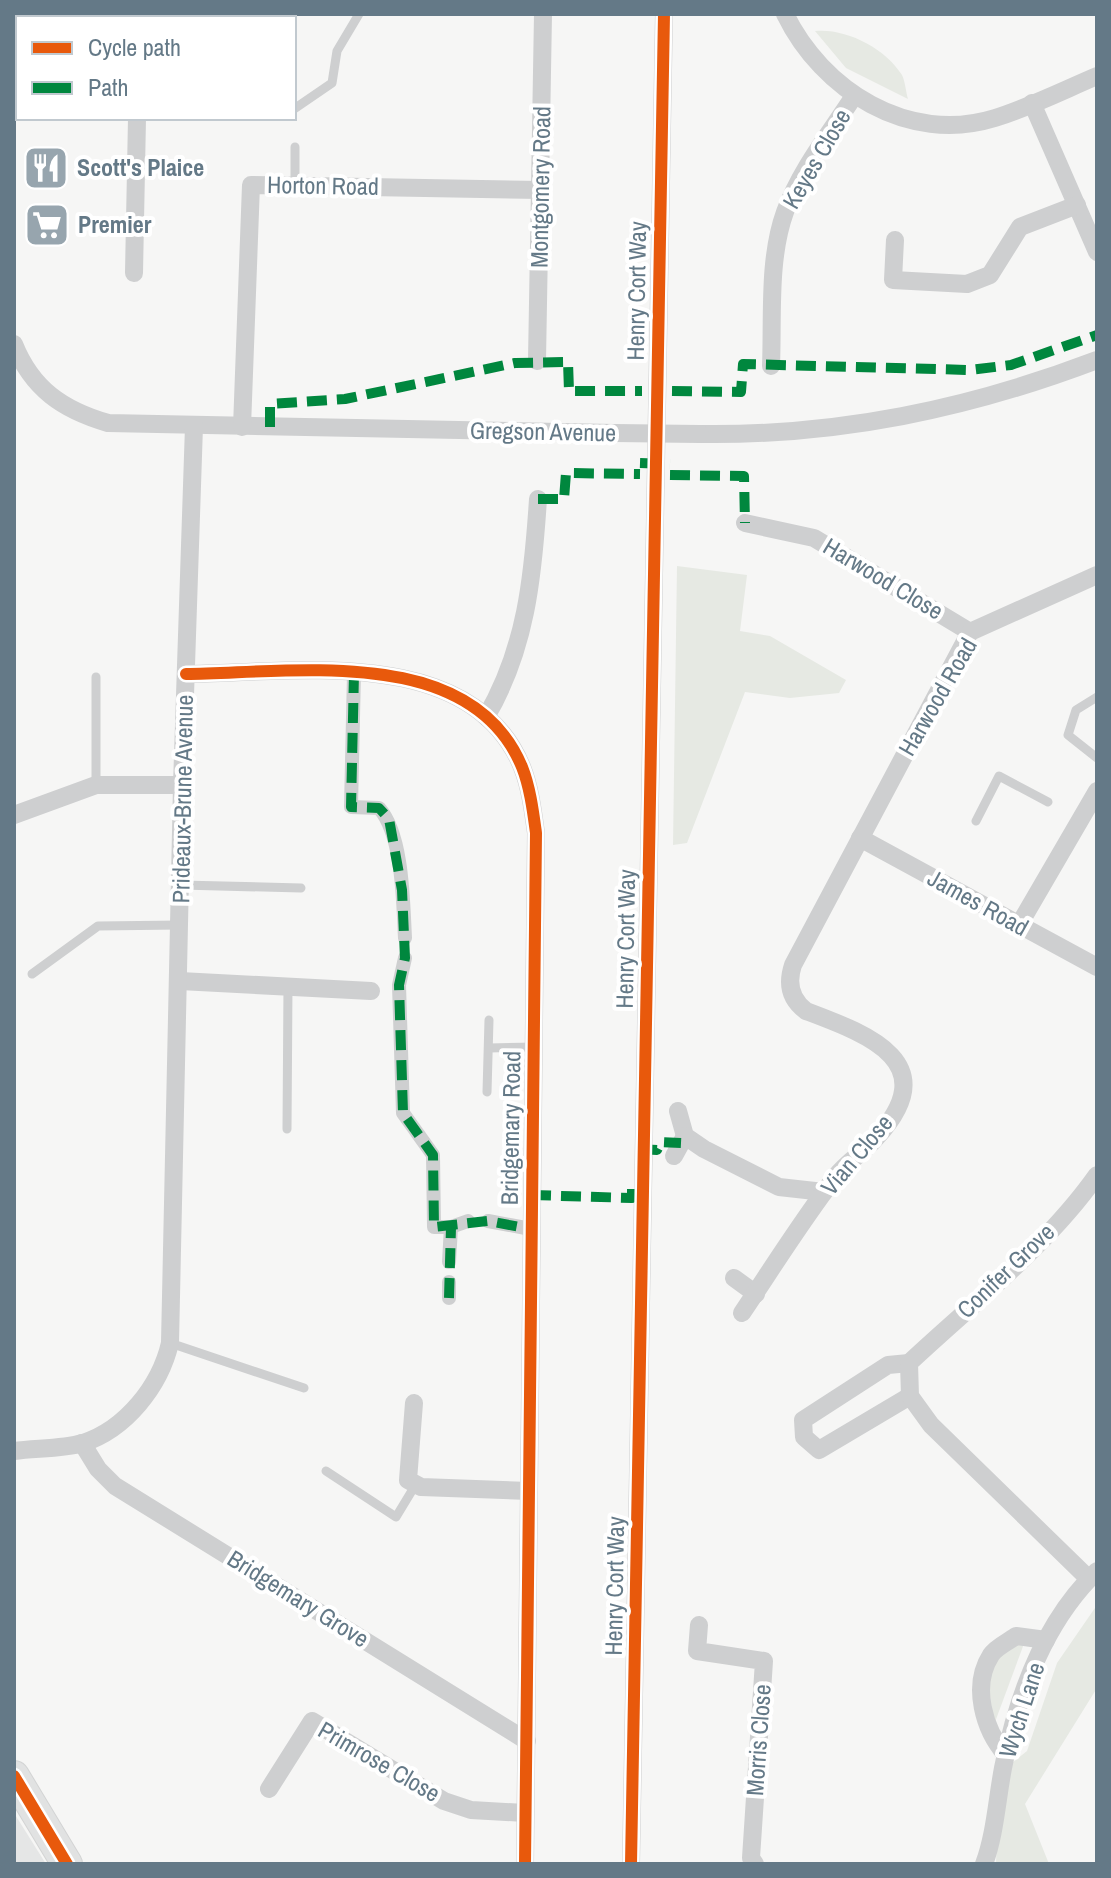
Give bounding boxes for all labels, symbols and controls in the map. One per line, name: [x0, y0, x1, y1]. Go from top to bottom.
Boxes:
legend: [16, 16, 296, 120]
text: Cycle path: [88, 31, 181, 63]
text: Path: [88, 71, 129, 103]
street label: Keyes Close: [775, 103, 858, 214]
street label: Montgomery Road: [523, 106, 557, 268]
restaurant icon: Scott's Plaice: [22, 144, 70, 192]
place label: Scott's Plaice: [77, 151, 204, 183]
street label: Horton Road: [267, 168, 379, 202]
supermarket icon: Premier: [23, 201, 71, 249]
place label: Premier: [78, 208, 152, 240]
street label: Henry Cort Way: [619, 221, 653, 361]
street label: Gregson Avenue: [470, 414, 616, 448]
street label: Harwood Close: [818, 530, 949, 627]
street label: Harwood Road: [890, 632, 984, 761]
street label: Prideaux-Brune Avenue: [164, 694, 200, 904]
street label: James Road: [922, 861, 1035, 943]
street label: Henry Cort Way: [608, 869, 642, 1009]
street label: Bridgemary Road: [493, 1051, 527, 1205]
street label: Vian Close: [813, 1107, 899, 1201]
street label: Conifer Grove: [950, 1216, 1061, 1325]
street label: Henry Cort Way: [597, 1516, 631, 1656]
street label: Bridgemary Grove: [222, 1542, 375, 1654]
street label: Wych Lane: [991, 1658, 1051, 1761]
street label: Morris Close: [738, 1683, 778, 1797]
street label: Primrose Close: [313, 1713, 446, 1809]

